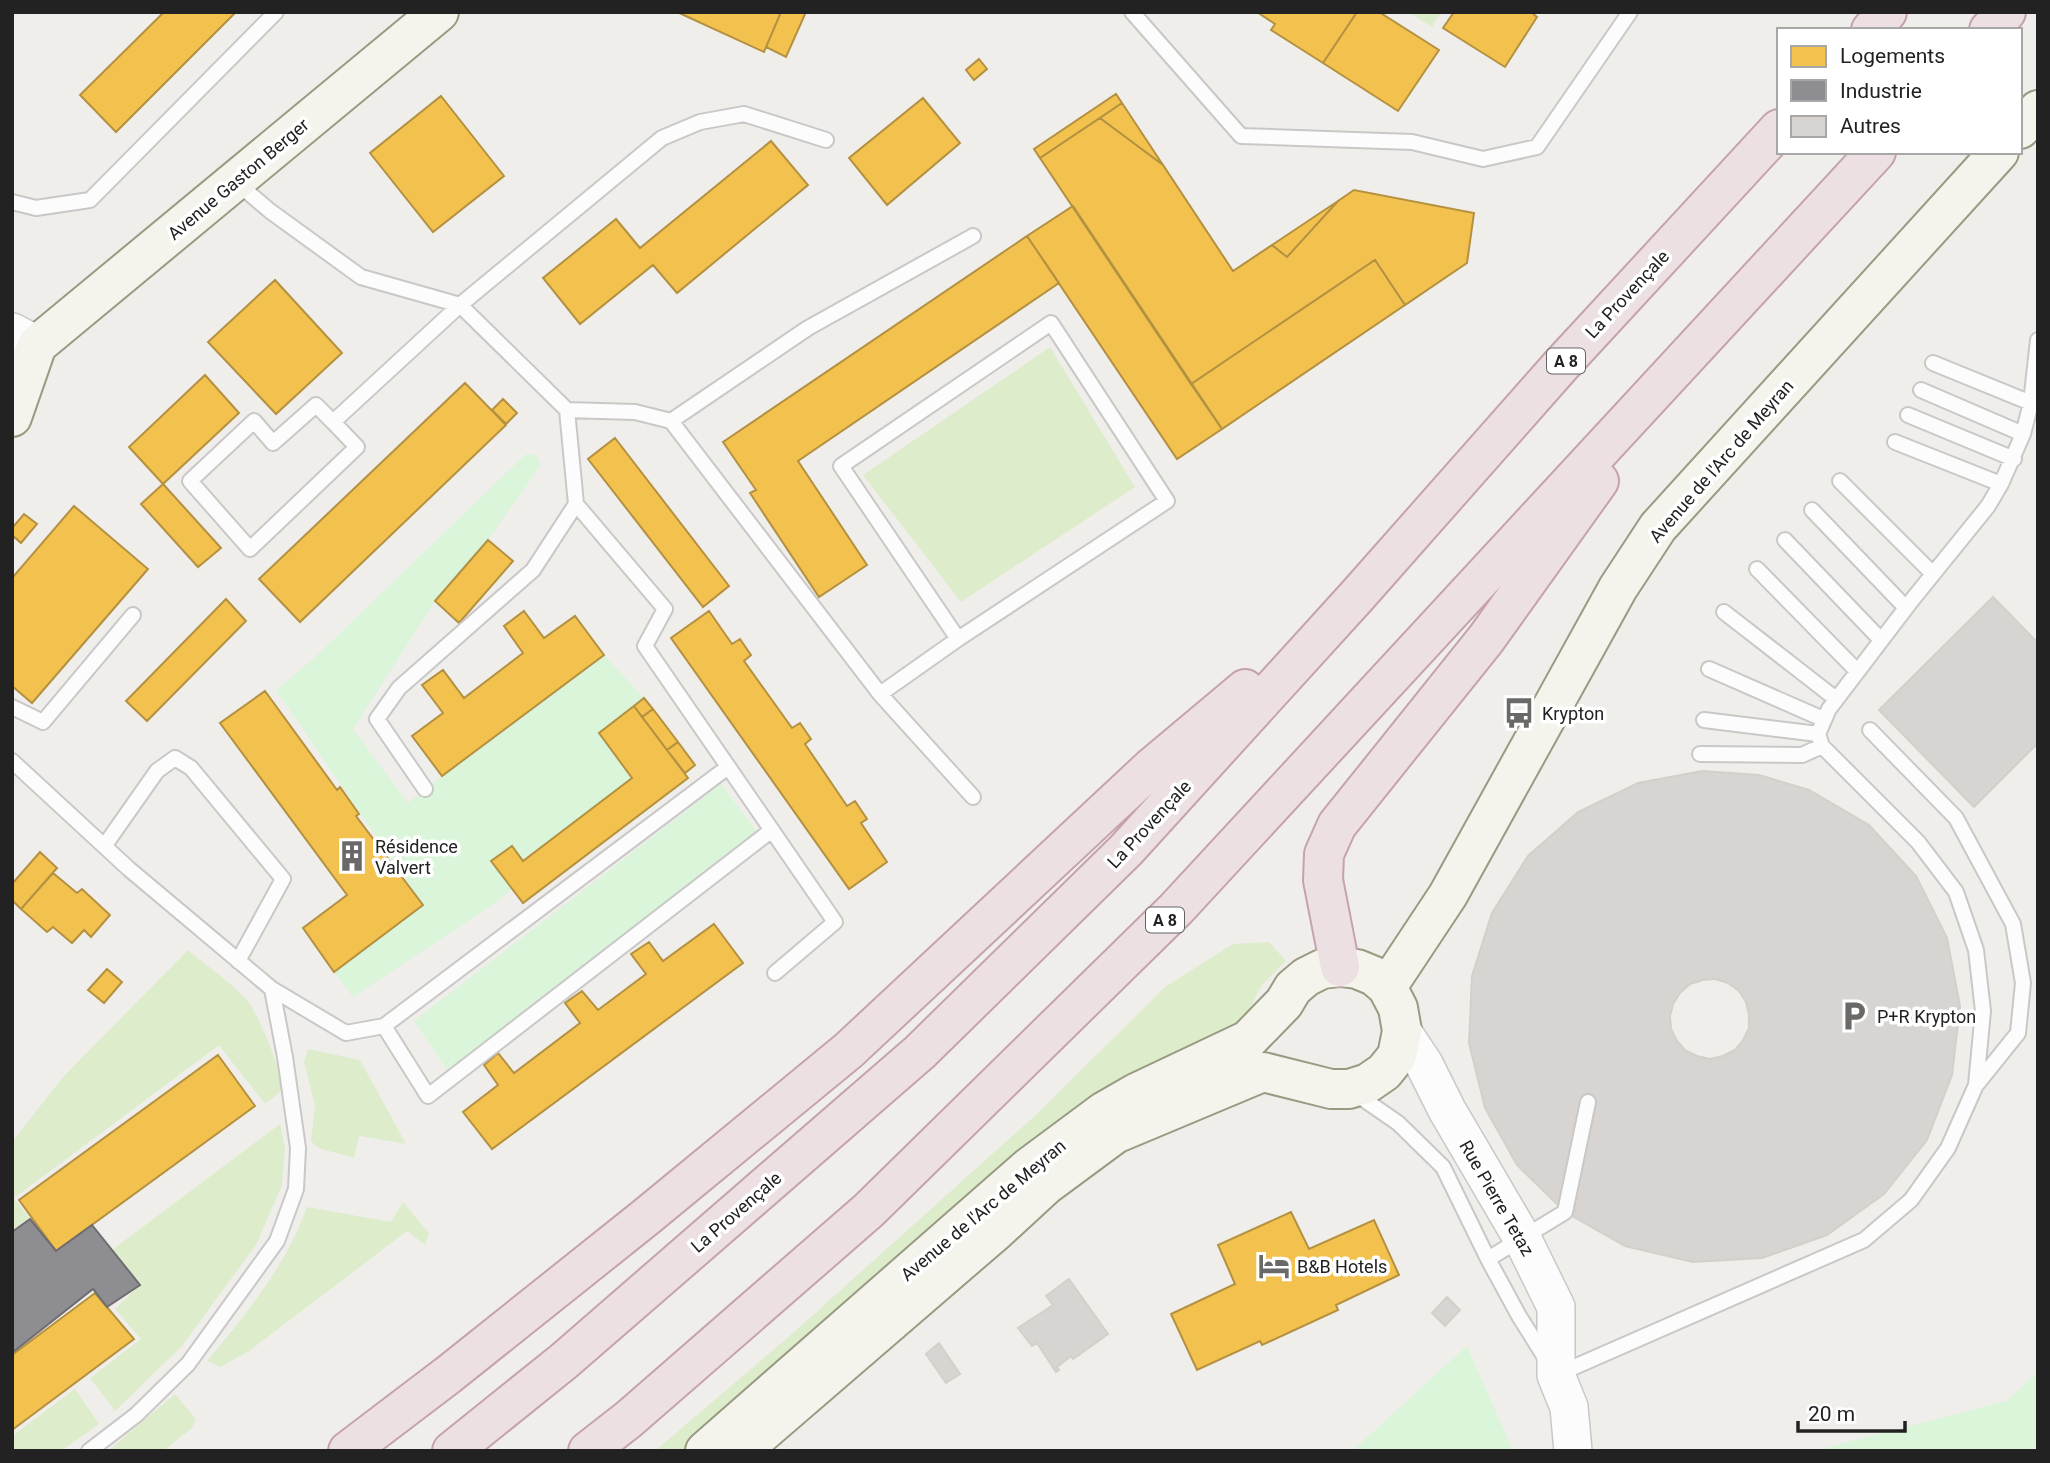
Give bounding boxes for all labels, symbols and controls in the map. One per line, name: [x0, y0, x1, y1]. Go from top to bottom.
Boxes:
legend: [1777, 28, 2022, 154]
text: Logements: [1840, 44, 1945, 68]
text: Industrie: [1840, 79, 1922, 103]
street label: Avenue Gaston Berger: [163, 114, 313, 244]
text: Autres: [1840, 114, 1901, 138]
street label: La Provençale: [1581, 246, 1673, 342]
road number: A 8: [1547, 348, 1585, 374]
street label: Avenue de l'Arc de Meyran: [1645, 375, 1797, 547]
bus stop icon: Krypton: [1502, 696, 1536, 730]
place label: Krypton: [1542, 703, 1604, 724]
street label: La Provençale: [1103, 776, 1195, 872]
place label: Résidence Valvert: [375, 836, 458, 878]
building icon: Résidence Valvert: [335, 839, 369, 873]
road number: A 8: [1146, 908, 1184, 932]
parking icon: P+R Krypton: [1837, 999, 1871, 1033]
place label: P+R Krypton: [1877, 1006, 1976, 1027]
street label: Avenue de l'Arc de Meyran: [896, 1135, 1070, 1285]
street label: Rue Pierre Tetaz: [1455, 1136, 1539, 1260]
street label: La Provençale: [687, 1167, 785, 1257]
hotel icon: B&B Hotels: [1257, 1249, 1291, 1283]
place label: B&B Hotels: [1297, 1256, 1387, 1277]
scale bar: [1798, 1390, 1905, 1434]
text: 20 m: [1808, 1402, 1855, 1426]

